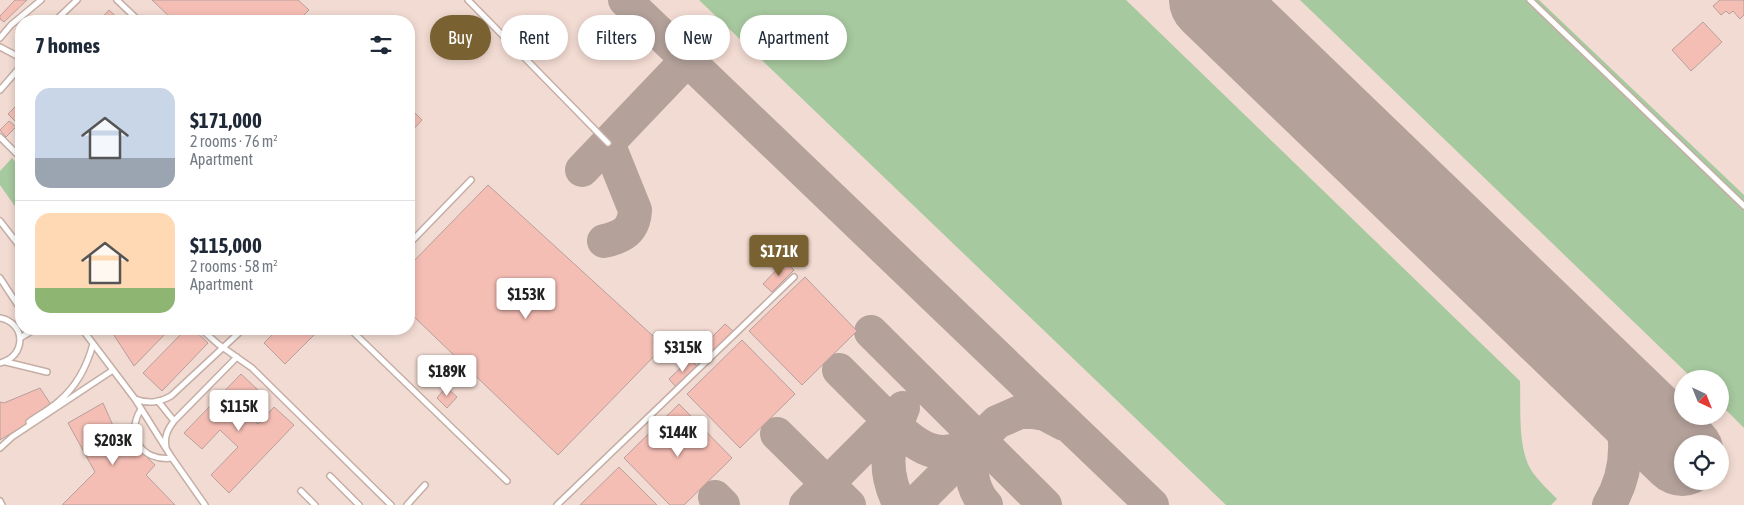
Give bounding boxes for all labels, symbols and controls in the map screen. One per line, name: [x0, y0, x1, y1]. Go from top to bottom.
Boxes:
chip: Buy: [430, 15, 491, 60]
chip: Rent: [501, 15, 568, 60]
chip: Filters: [578, 15, 655, 60]
chip: New: [665, 15, 730, 60]
chip: Apartment: [740, 15, 847, 60]
icon: filters: [367, 31, 395, 59]
text: 7 homes: [35, 33, 100, 57]
icon: home: [75, 108, 135, 168]
text: $171,000: [190, 108, 262, 132]
text: 2 rooms · 76 m²: [190, 132, 278, 150]
text: Apartment: [190, 150, 253, 168]
icon: home: [75, 233, 135, 293]
text: $115,000: [190, 233, 262, 257]
pin: $171K: [744, 234, 814, 277]
text: $171K: [760, 242, 798, 260]
text: 2 rooms · 58 m²: [190, 257, 278, 275]
text: Apartment: [190, 275, 253, 293]
pin: $153K: [491, 278, 561, 320]
text: $153K: [507, 285, 545, 303]
pin: $315K: [648, 330, 718, 373]
text: $315K: [664, 338, 702, 356]
pin: $189K: [412, 354, 482, 397]
text: $189K: [428, 362, 466, 380]
north arrow: [1674, 370, 1729, 425]
map controls: [1674, 370, 1729, 490]
pin: $115K: [204, 390, 274, 432]
text: $115K: [220, 397, 258, 415]
pin: $144K: [643, 416, 713, 458]
text: $144K: [659, 423, 697, 441]
pin: $203K: [78, 424, 148, 466]
text: $203K: [94, 431, 132, 449]
button: locate: [1674, 435, 1729, 490]

